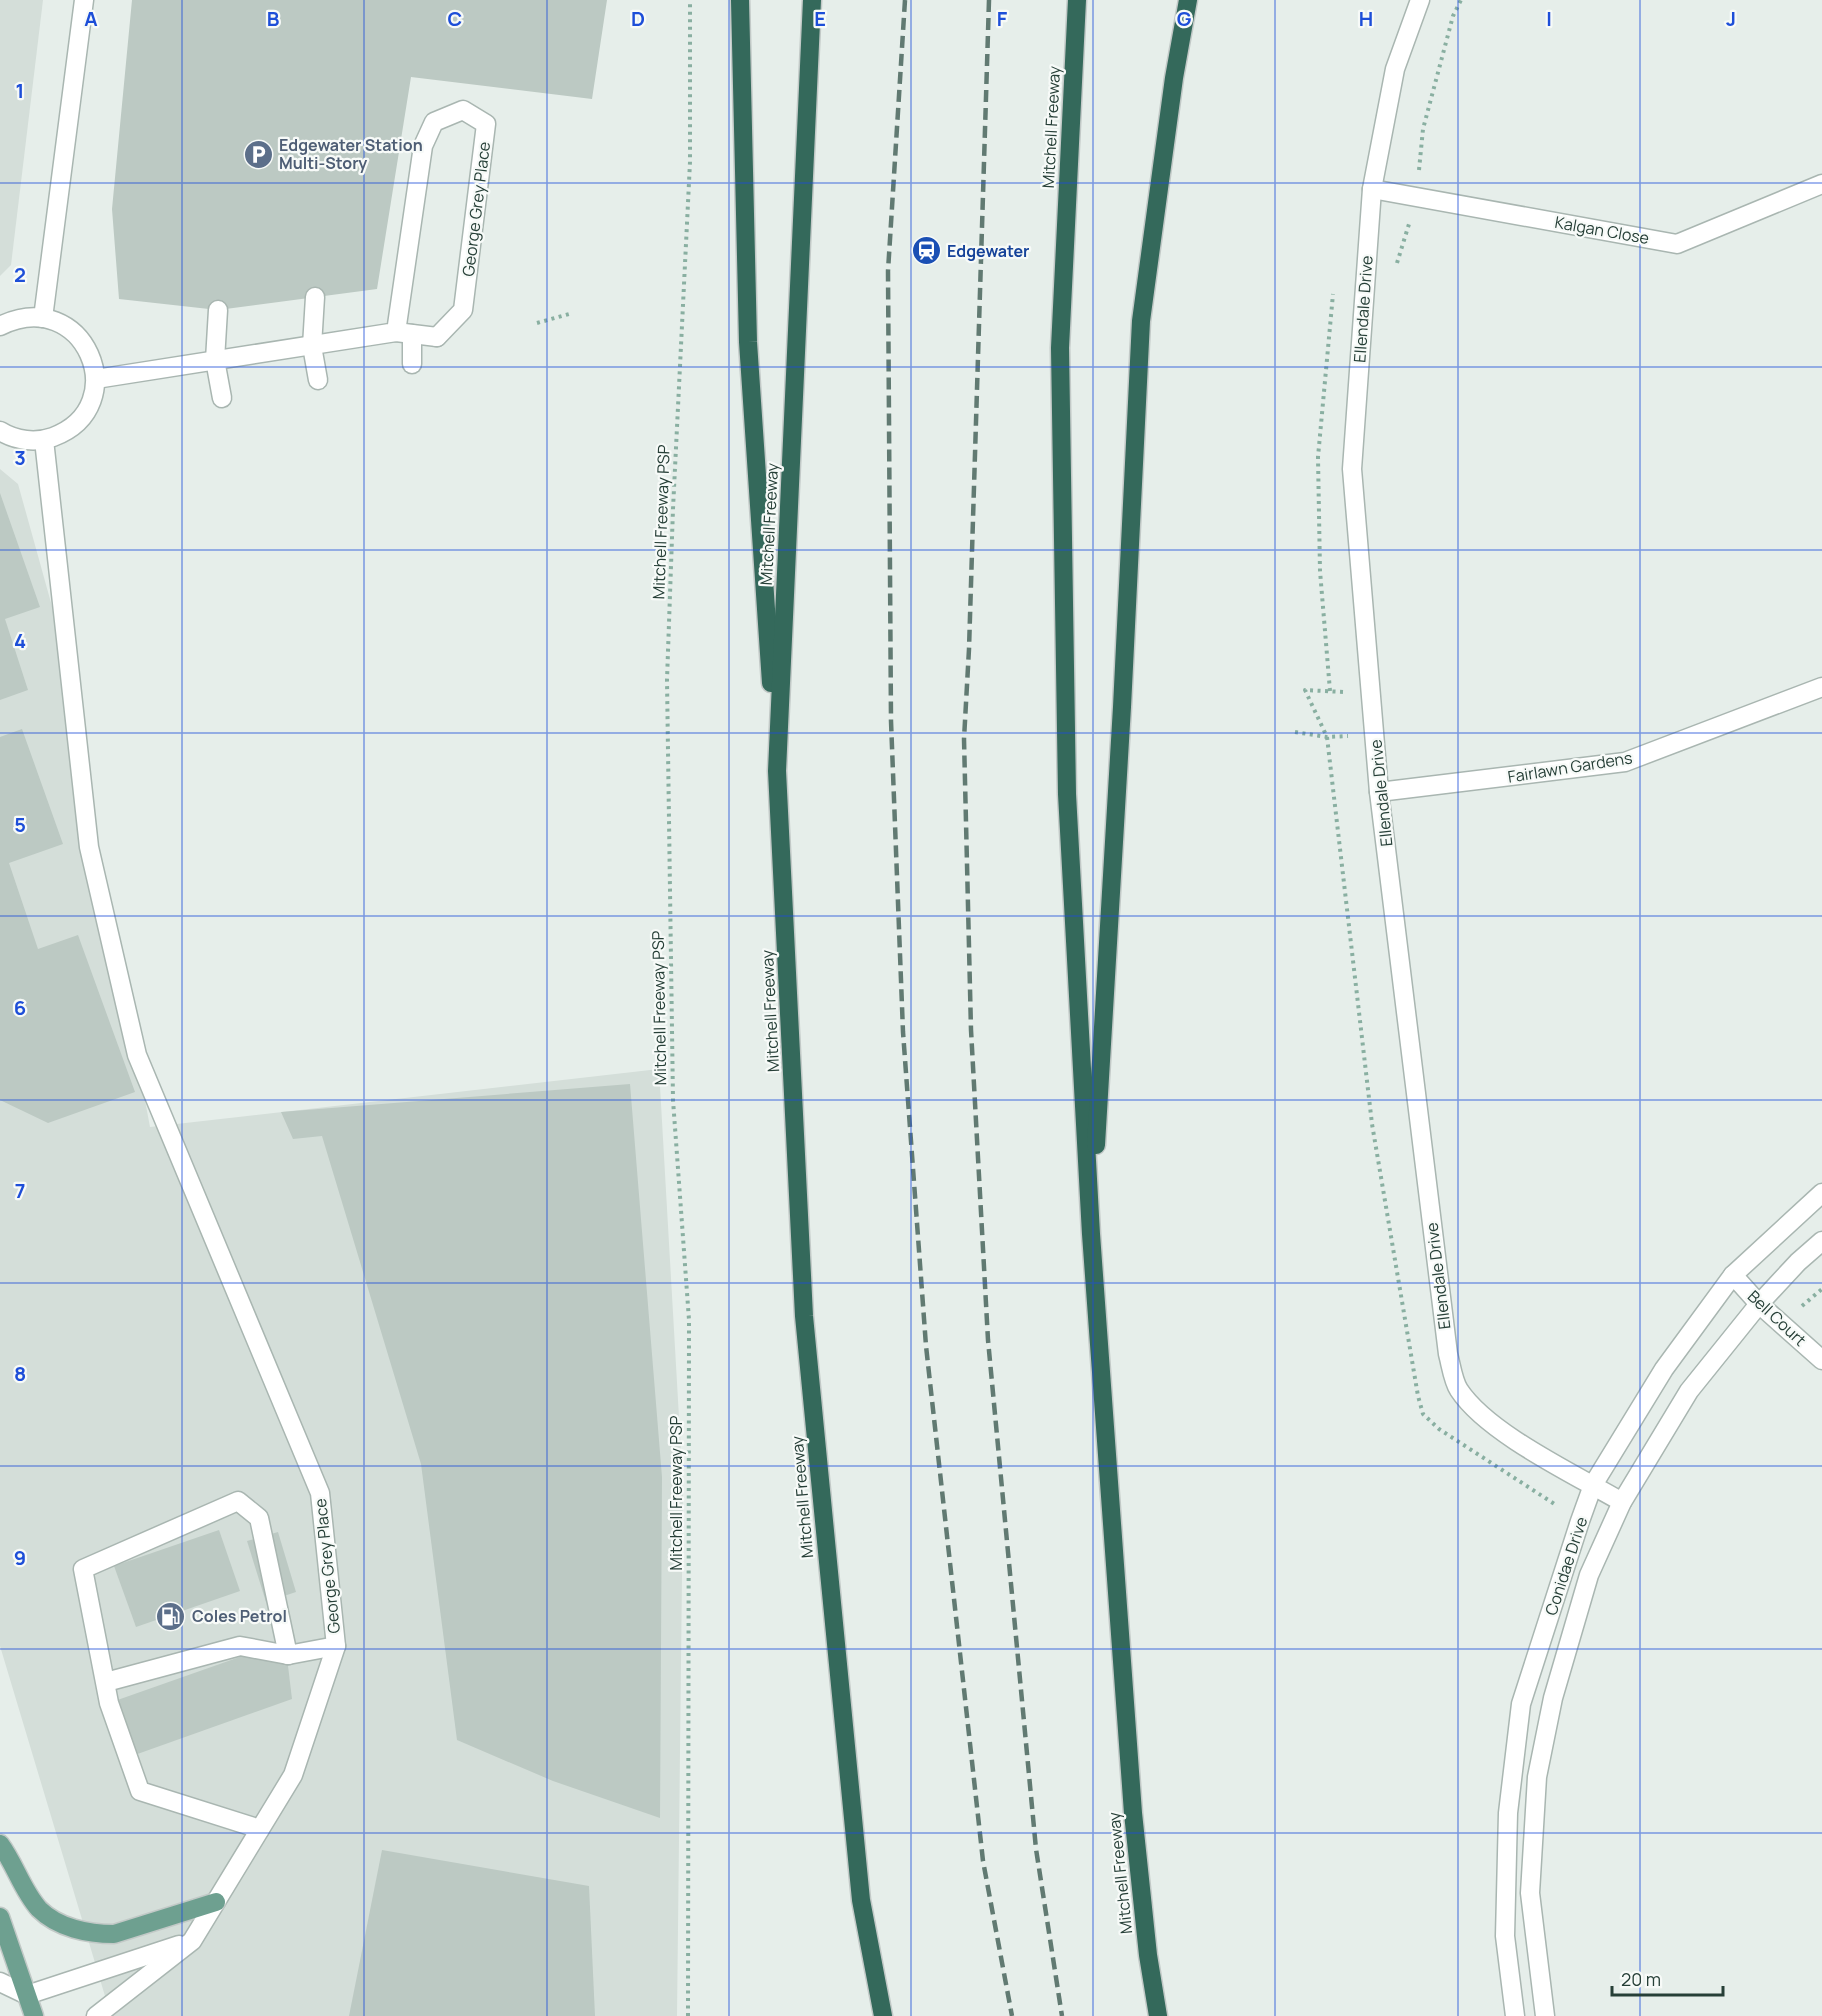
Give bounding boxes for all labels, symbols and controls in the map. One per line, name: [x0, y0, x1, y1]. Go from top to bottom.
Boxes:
text: A: [84, 5, 98, 32]
text: B: [267, 5, 280, 32]
text: C: [448, 5, 462, 32]
text: D: [631, 5, 645, 32]
text: E: [814, 5, 826, 32]
text: F: [997, 5, 1008, 32]
text: G: [1177, 5, 1192, 32]
text: H: [1359, 5, 1373, 32]
text: I: [1546, 5, 1552, 32]
text: J: [1726, 5, 1736, 32]
street label: Mitchell Freeway: [1037, 65, 1065, 189]
text: 1: [16, 77, 24, 104]
place label: Edgewater Station Multi-Story: [279, 134, 423, 174]
parking icon: Edgewater Station Multi-Story: [242, 138, 274, 170]
street label: George Grey Place: [457, 140, 495, 278]
street label: Kalgan Close: [1553, 211, 1651, 249]
station icon: Edgewater: [910, 235, 942, 267]
place label: Edgewater: [947, 240, 1029, 262]
street label: Ellendale Drive: [1348, 255, 1378, 363]
text: 2: [14, 261, 26, 288]
text: 3: [14, 444, 26, 471]
street label: Mitchell Freeway PSP: [647, 444, 675, 600]
street label: Mitchell Freeway: [755, 462, 783, 586]
text: 4: [14, 627, 26, 654]
street label: Ellendale Drive: [1364, 739, 1398, 847]
street label: Fairlawn Gardens: [1506, 746, 1634, 788]
text: 5: [14, 811, 26, 838]
street label: Mitchell Freeway PSP: [647, 930, 671, 1086]
street label: Mitchell Freeway: [756, 949, 784, 1073]
text: 6: [14, 994, 26, 1021]
text: 7: [15, 1177, 25, 1204]
street label: Ellendale Drive: [1421, 1221, 1455, 1331]
street label: Bell Court: [1743, 1285, 1811, 1351]
text: 8: [14, 1360, 26, 1387]
street label: Mitchell Freeway PSP: [665, 1415, 687, 1570]
street label: Mitchell Freeway: [786, 1435, 818, 1559]
street label: George Grey Place: [309, 1497, 345, 1635]
street label: Conidae Drive: [1540, 1514, 1592, 1618]
text: 9: [14, 1544, 26, 1571]
fuel station icon: Coles Petrol: [155, 1600, 187, 1632]
place label: Coles Petrol: [192, 1605, 287, 1627]
street label: Mitchell Freeway: [1103, 1810, 1137, 1935]
scale bar: [1612, 1959, 1723, 1997]
text: 20 m: [1621, 1967, 1661, 1991]

